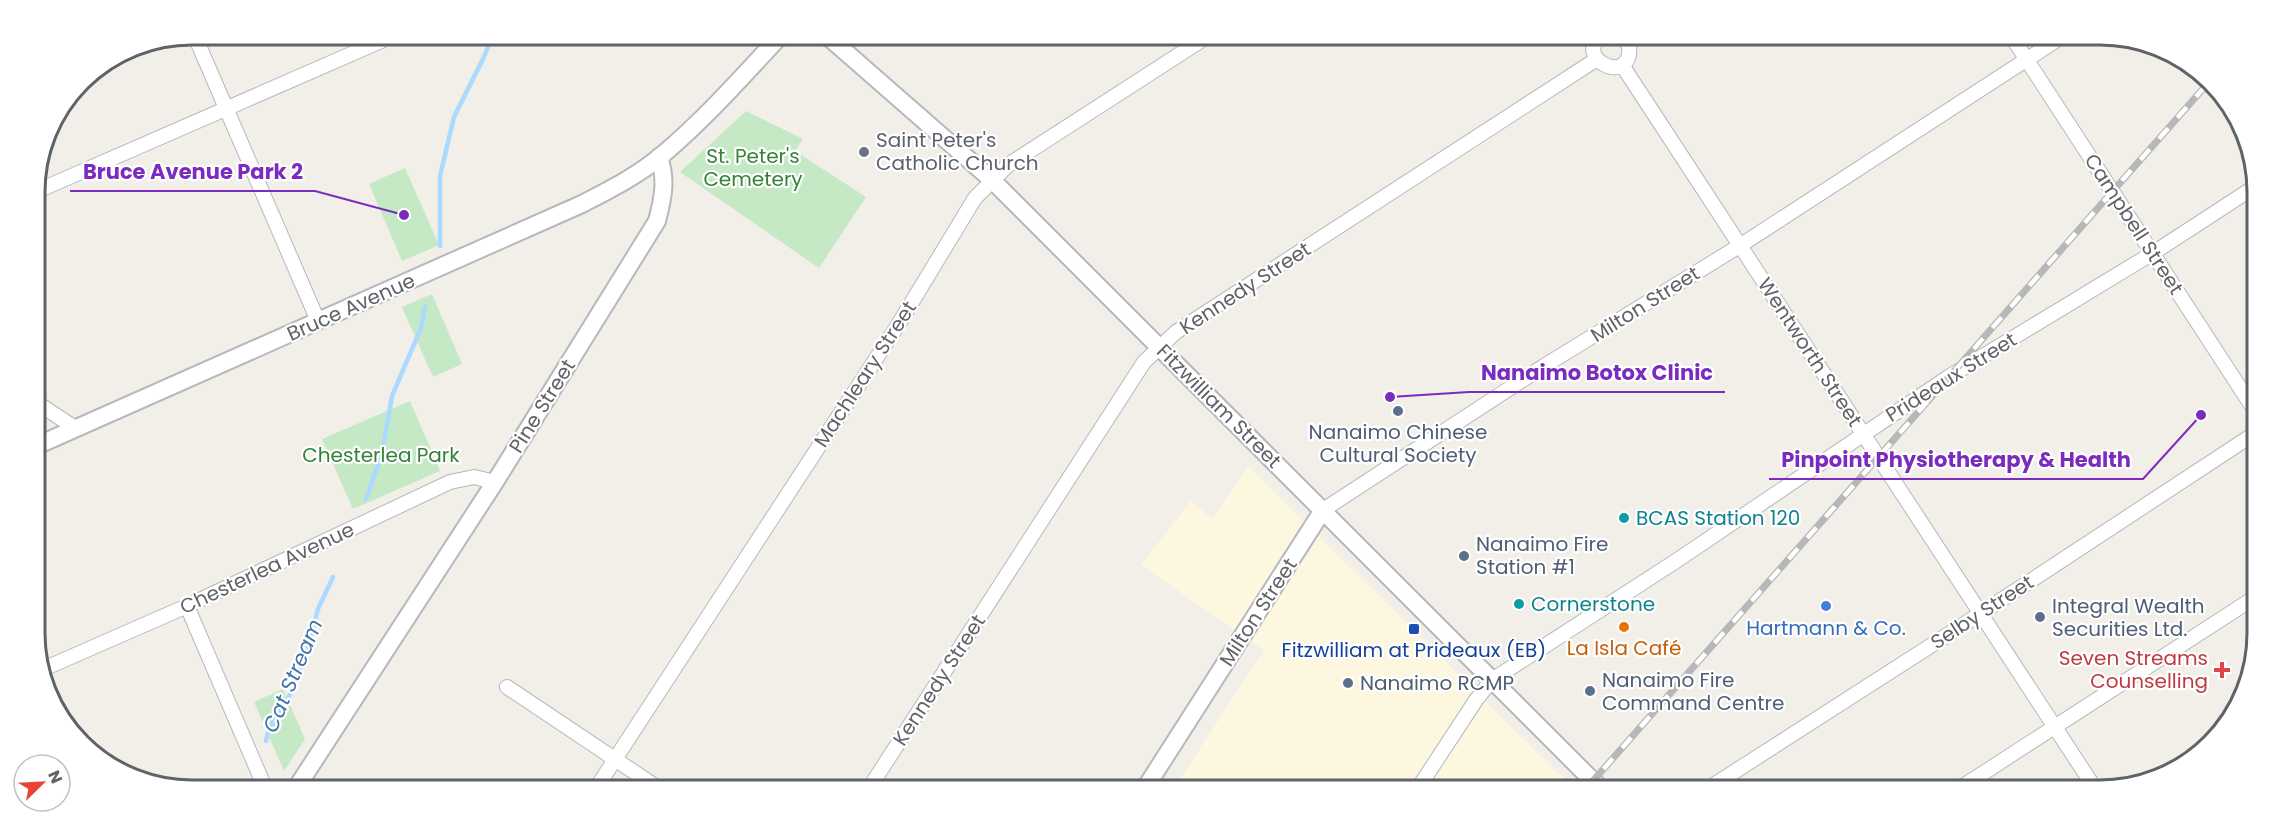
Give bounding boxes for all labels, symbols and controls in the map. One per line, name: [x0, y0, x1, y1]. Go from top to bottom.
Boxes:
place label: Saint Peter's Catholic Church: [876, 126, 1039, 177]
park label: St. Peter's Cemetery: [703, 142, 803, 193]
marker: Saint Peter's Catholic Church: [857, 145, 871, 159]
street label: Campbell Street: [2078, 148, 2190, 300]
callout: Bruce Avenue Park 2: [70, 152, 315, 191]
text: Bruce Avenue Park 2: [83, 157, 303, 186]
street label: Kennedy Street: [1174, 235, 1316, 341]
street label: Milton Street: [1585, 259, 1705, 349]
street label: Bruce Avenue: [282, 266, 420, 348]
street label: Wentworth Street: [1751, 272, 1869, 432]
street label: Machleary Street: [807, 295, 923, 453]
street label: Prideaux Street: [1880, 325, 2022, 429]
street label: Fitzwilliam Street: [1151, 338, 1287, 474]
callout: Nanaimo Botox Clinic: [1469, 353, 1725, 392]
street label: Pine Street: [502, 354, 582, 458]
text: Nanaimo Botox Clinic: [1481, 358, 1713, 387]
marker: Nanaimo Chinese Cultural Society: [1391, 404, 1405, 418]
place label: Nanaimo Chinese Cultural Society: [1309, 418, 1487, 469]
callout: Pinpoint Physiotherapy & Health: [1769, 440, 2143, 479]
park label: Chesterlea Park: [302, 441, 460, 469]
text: Pinpoint Physiotherapy & Health: [1781, 445, 2131, 474]
place label: BCAS Station 120: [1636, 504, 1800, 532]
marker: BCAS Station 120: [1617, 511, 1631, 525]
street label: Chesterlea Avenue: [175, 515, 359, 621]
place label: Nanaimo Fire Station #1: [1476, 530, 1608, 581]
marker: Nanaimo Fire Station #1: [1457, 549, 1471, 563]
street label: Milton Street: [1213, 552, 1303, 672]
street label: Selby Street: [1925, 568, 2039, 656]
place label: Cornerstone: [1531, 590, 1655, 618]
place label: Integral Wealth Securities Ltd.: [2052, 592, 2205, 643]
marker: Cornerstone: [1512, 597, 1526, 611]
marker: Hartmann & Co.: [1819, 599, 1833, 613]
street label: Kennedy Street: [886, 609, 992, 751]
marker: Integral Wealth Securities Ltd.: [2033, 610, 2047, 624]
place label: Hartmann & Co.: [1746, 614, 1906, 642]
water label: Cat Stream: [256, 615, 329, 737]
marker: La Isla Café: [1617, 620, 1631, 634]
marker: Fitzwilliam at Prideaux (EB): [1407, 622, 1421, 636]
place label: La Isla Café: [1567, 634, 1681, 662]
place label: Fitzwilliam at Prideaux (EB): [1282, 636, 1546, 664]
place label: Seven Streams Counselling: [2059, 644, 2208, 695]
marker: Seven Streams Counselling: [2213, 661, 2231, 679]
place label: Nanaimo Fire Command Centre: [1602, 666, 1784, 717]
place label: Nanaimo RCMP: [1360, 669, 1514, 697]
marker: Nanaimo RCMP: [1341, 676, 1355, 690]
marker: Nanaimo Fire Command Centre: [1583, 684, 1597, 698]
north arrow: [12, 753, 72, 813]
text: N: [42, 767, 68, 787]

